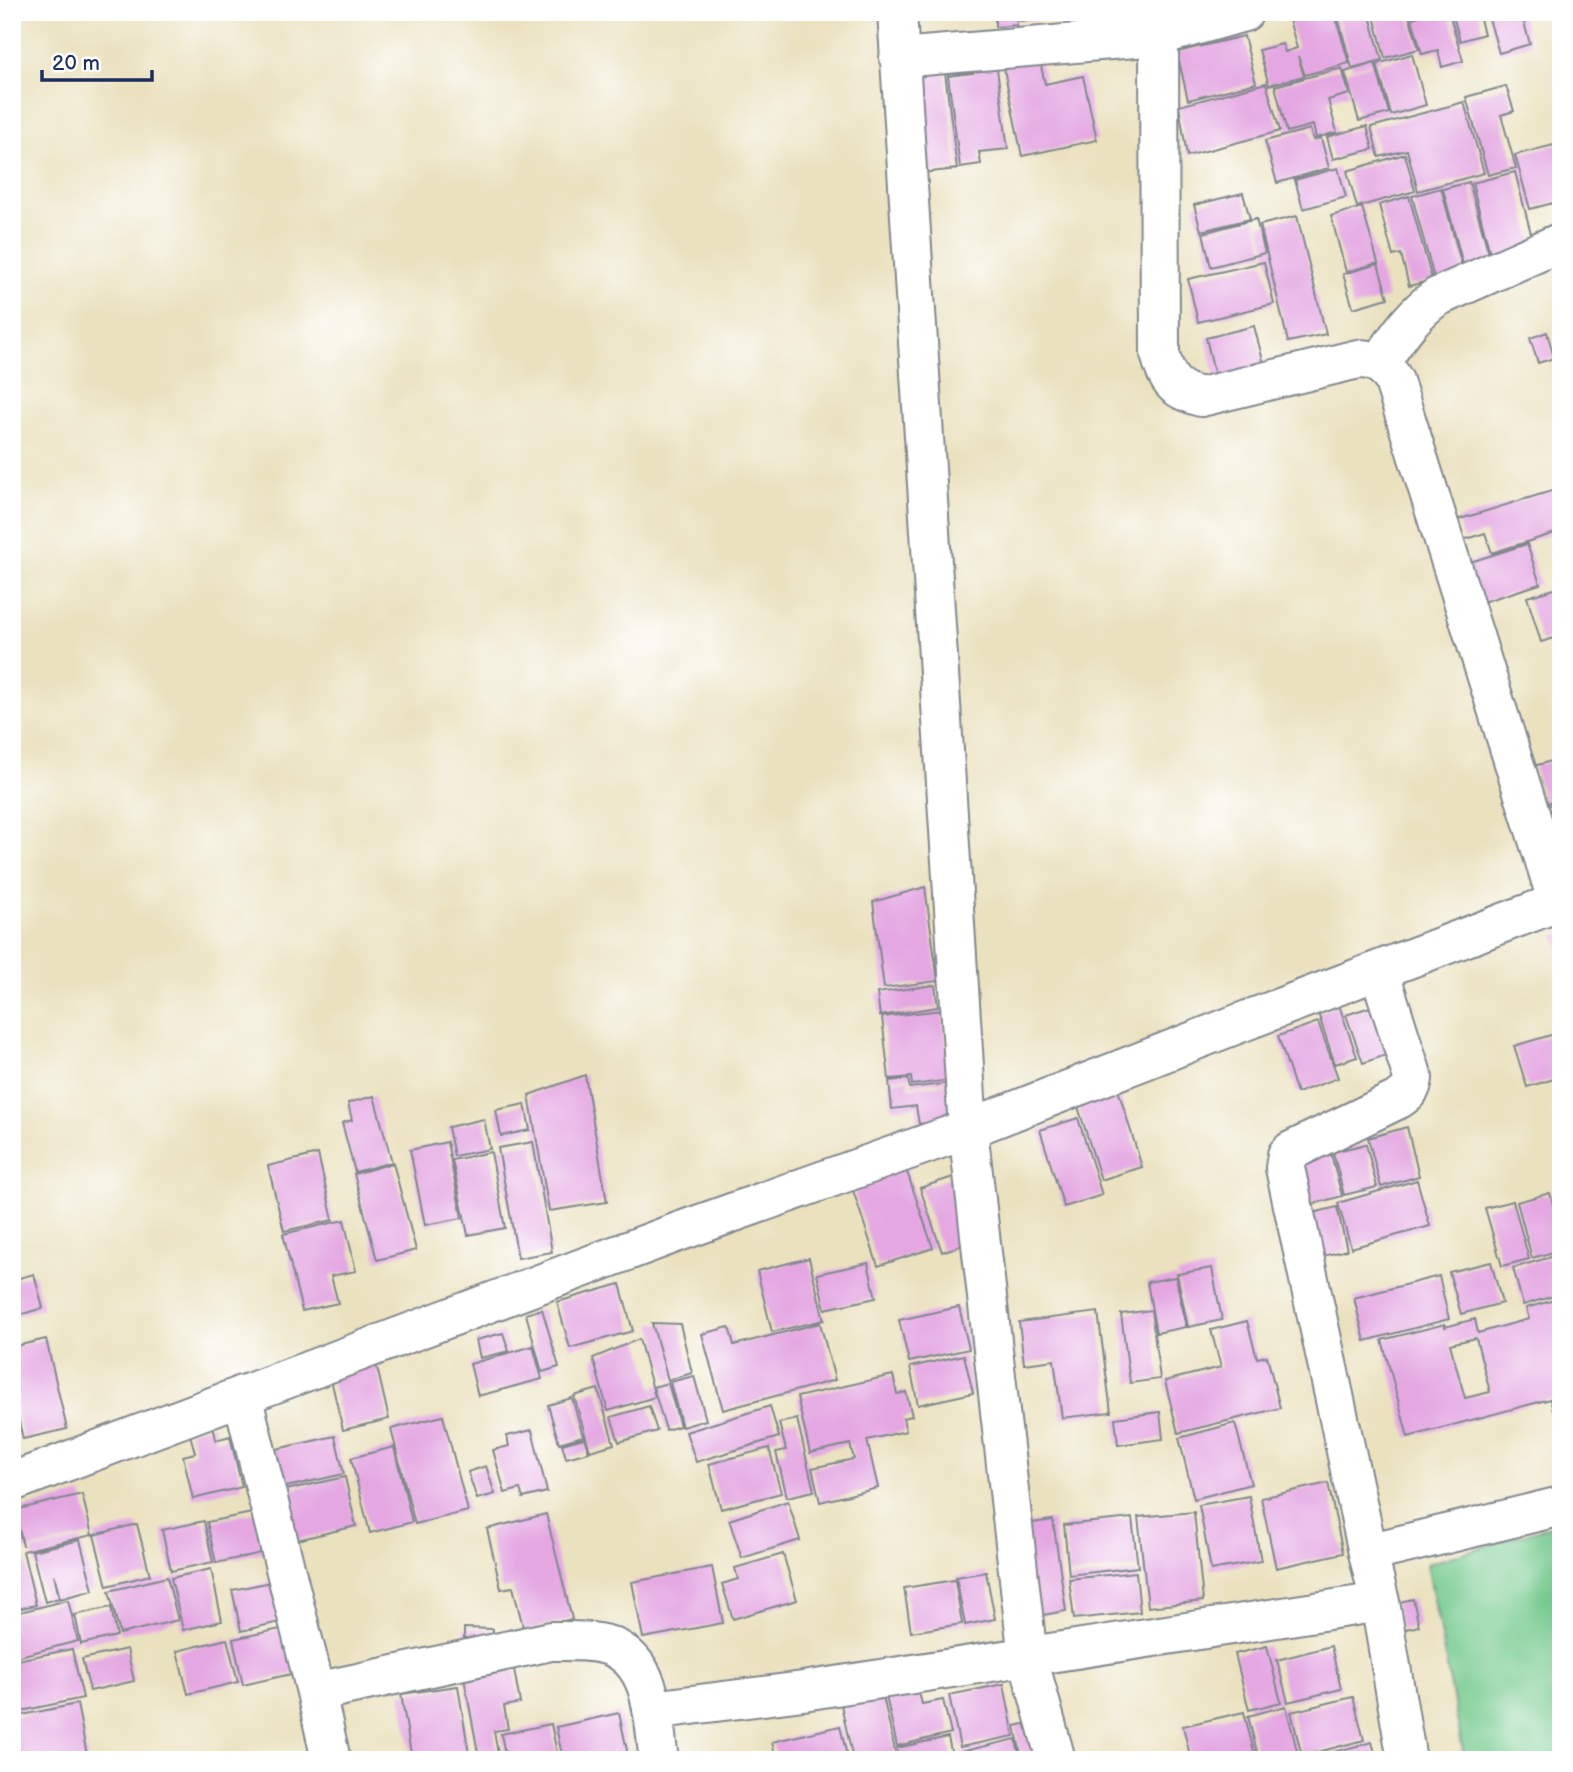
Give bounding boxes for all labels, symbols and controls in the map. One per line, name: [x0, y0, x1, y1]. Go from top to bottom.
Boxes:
scale bar: [42, 38, 152, 82]
text: 20 m: [52, 51, 100, 76]

